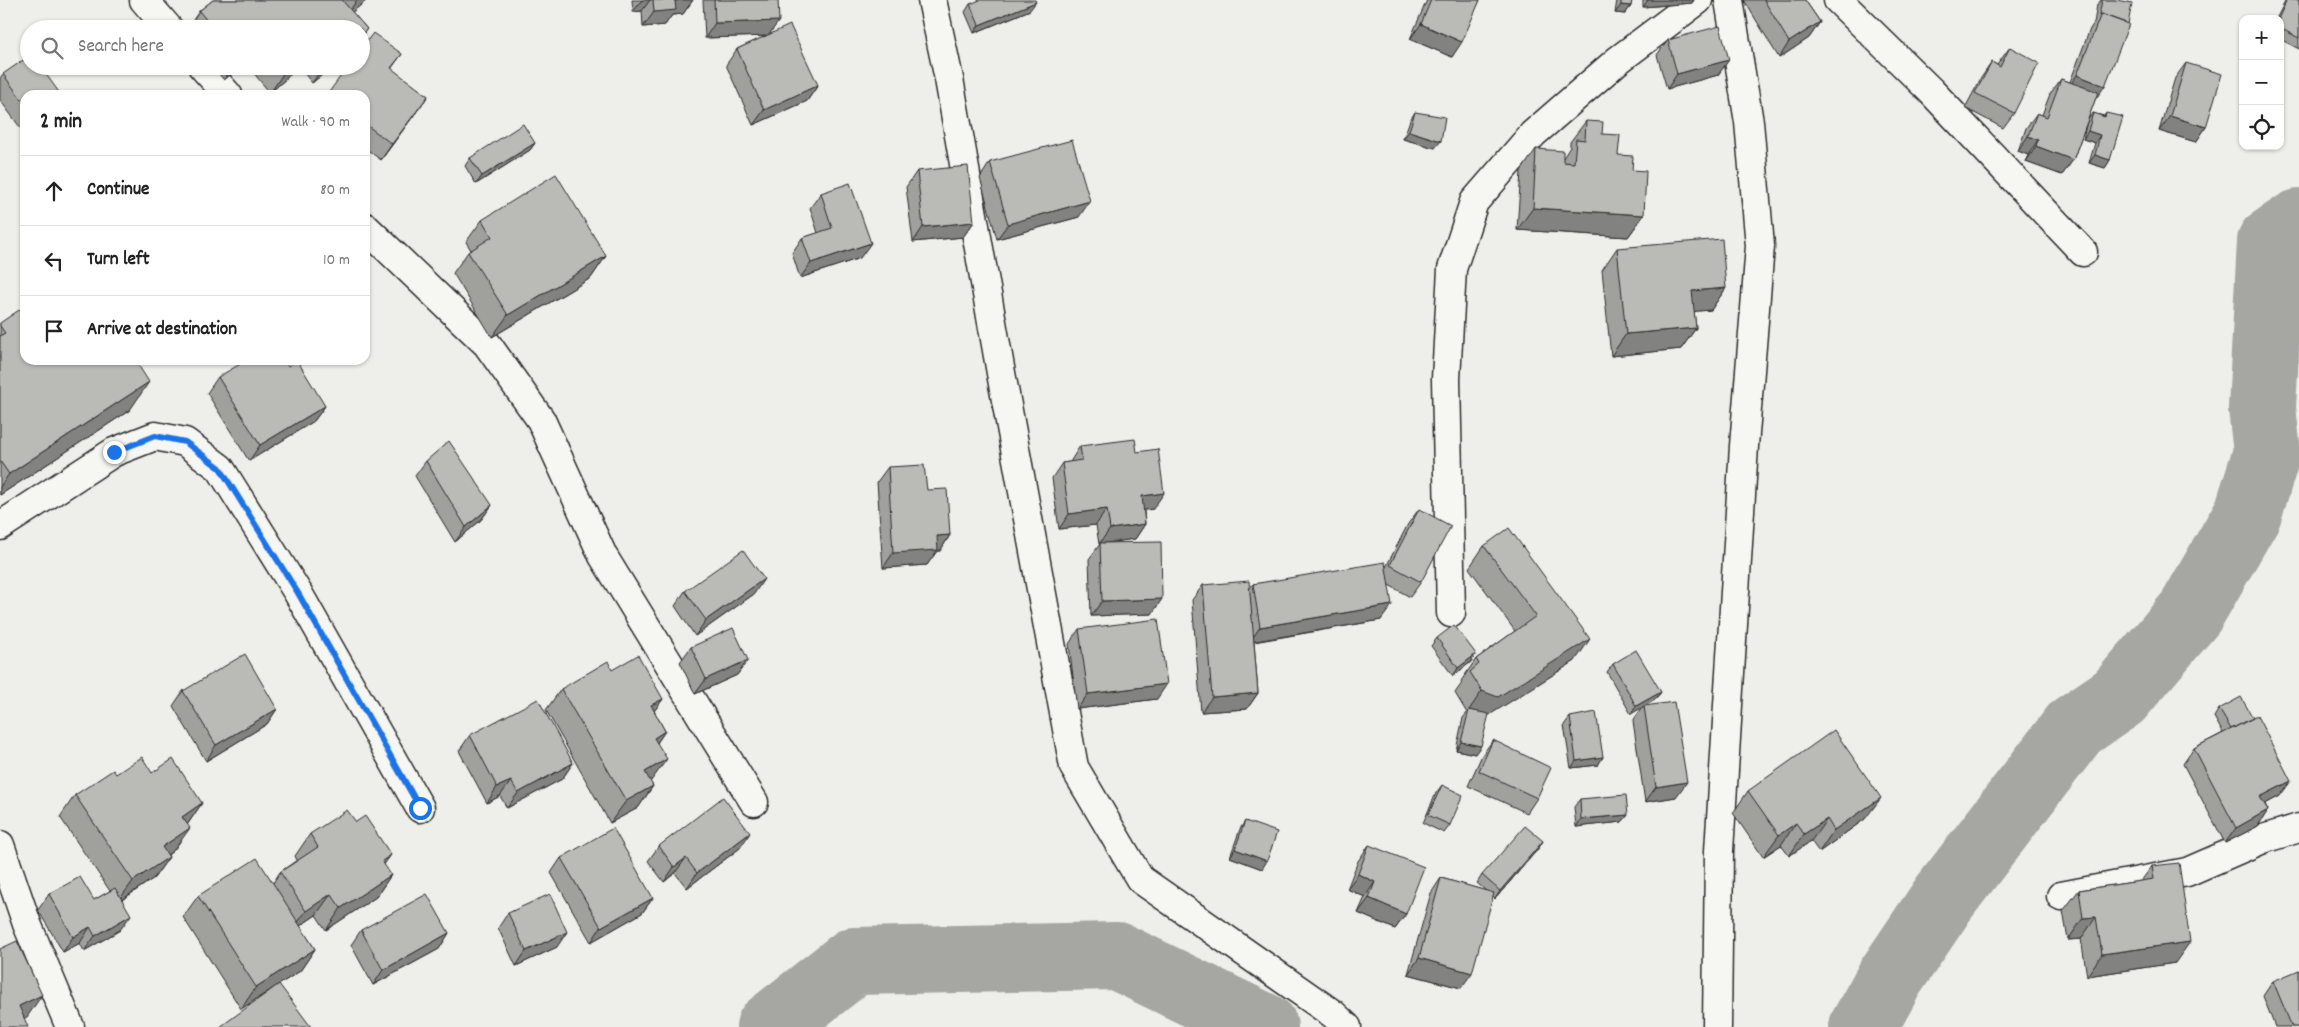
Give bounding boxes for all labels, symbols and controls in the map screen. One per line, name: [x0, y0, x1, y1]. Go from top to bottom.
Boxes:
map controls: [2239, 15, 2284, 150]
button: +: [2239, 15, 2284, 60]
search box: [20, 20, 370, 75]
icon: search: [38, 34, 66, 62]
text: Search here: [78, 34, 164, 61]
button: −: [2239, 60, 2284, 105]
button: locate: [2239, 105, 2284, 150]
text: 2 min: [40, 108, 82, 138]
text: Walk · 90 m: [281, 111, 350, 134]
icon: ahead: [40, 177, 68, 205]
text: Continue: [87, 177, 149, 204]
text: 80 m: [320, 179, 350, 202]
icon: left: [40, 247, 68, 275]
text: Turn left: [87, 247, 150, 274]
text: 10 m: [323, 249, 350, 272]
icon: arrive: [40, 317, 68, 345]
text: Arrive at destination: [87, 317, 237, 344]
route end: [103, 441, 126, 464]
route start: [409, 797, 432, 820]

